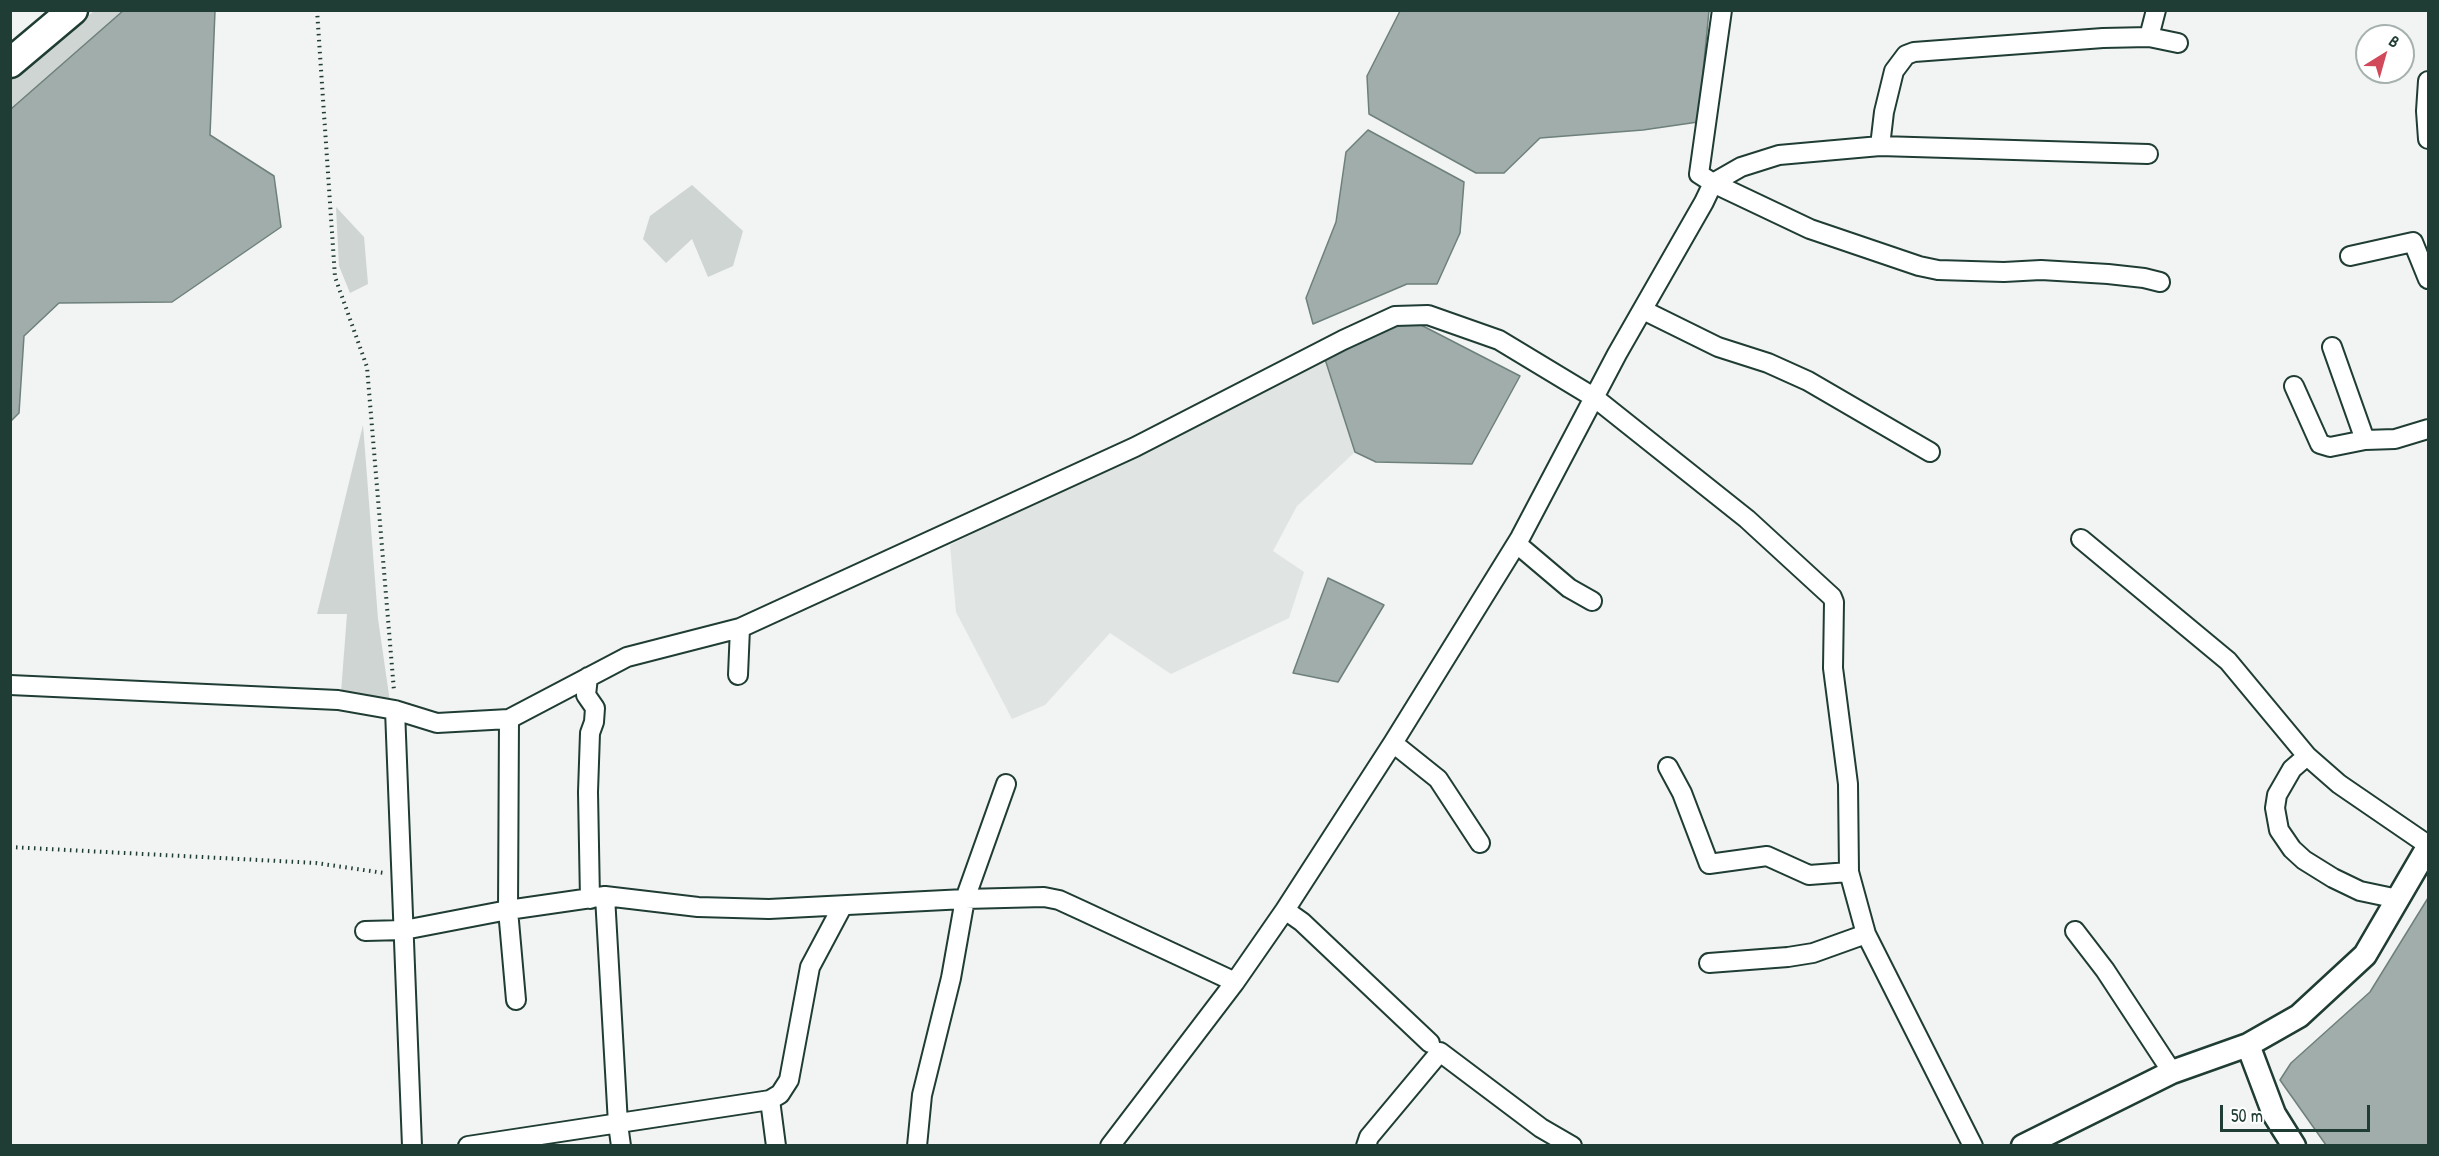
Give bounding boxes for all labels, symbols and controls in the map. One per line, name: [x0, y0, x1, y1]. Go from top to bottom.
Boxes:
north arrow: [2355, 24, 2415, 84]
text: B: [2385, 30, 2404, 52]
scale bar: [2223, 1093, 2373, 1131]
text: 50 m: [2231, 1103, 2263, 1128]

